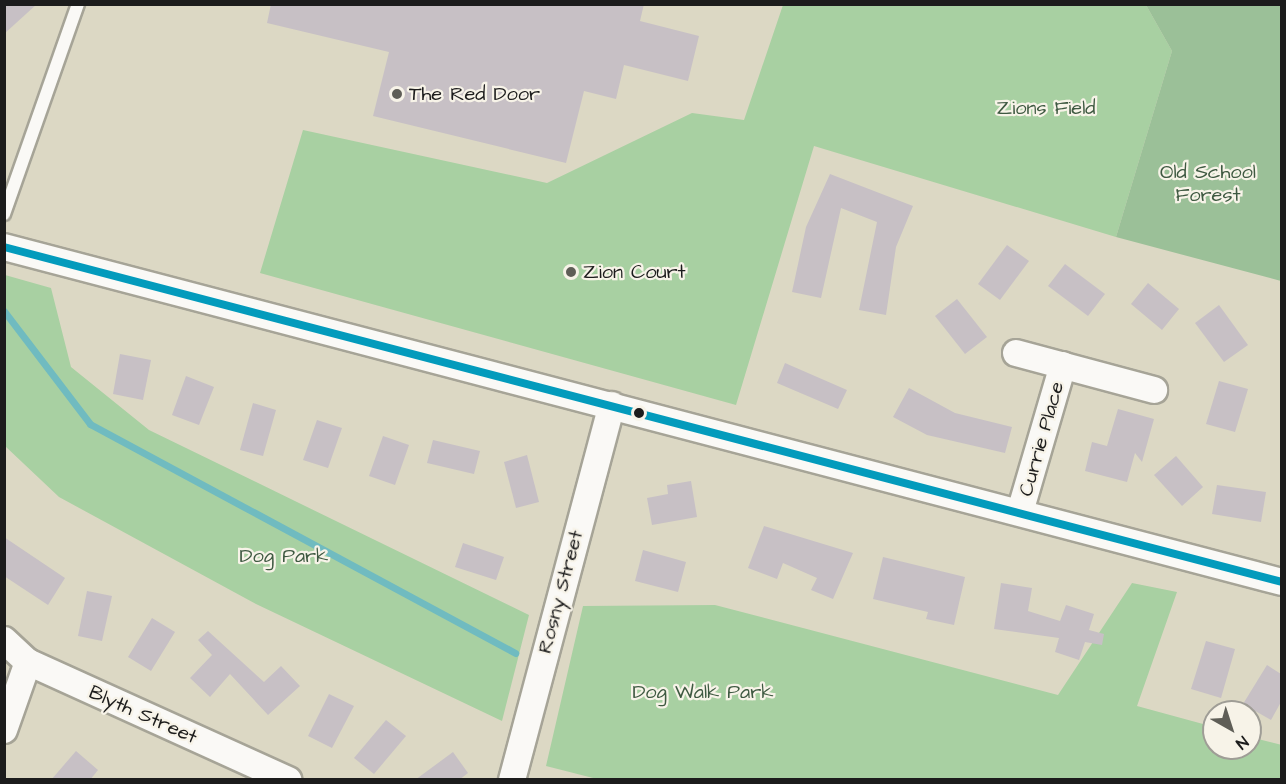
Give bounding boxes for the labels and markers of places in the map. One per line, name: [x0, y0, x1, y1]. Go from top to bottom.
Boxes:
place label: The Red Door: [409, 82, 540, 106]
marker: The Red Door: [390, 87, 404, 101]
place label: Zion Court: [583, 260, 686, 284]
marker: Zion Court: [564, 265, 578, 279]
unlabelled marker: [633, 407, 645, 419]

